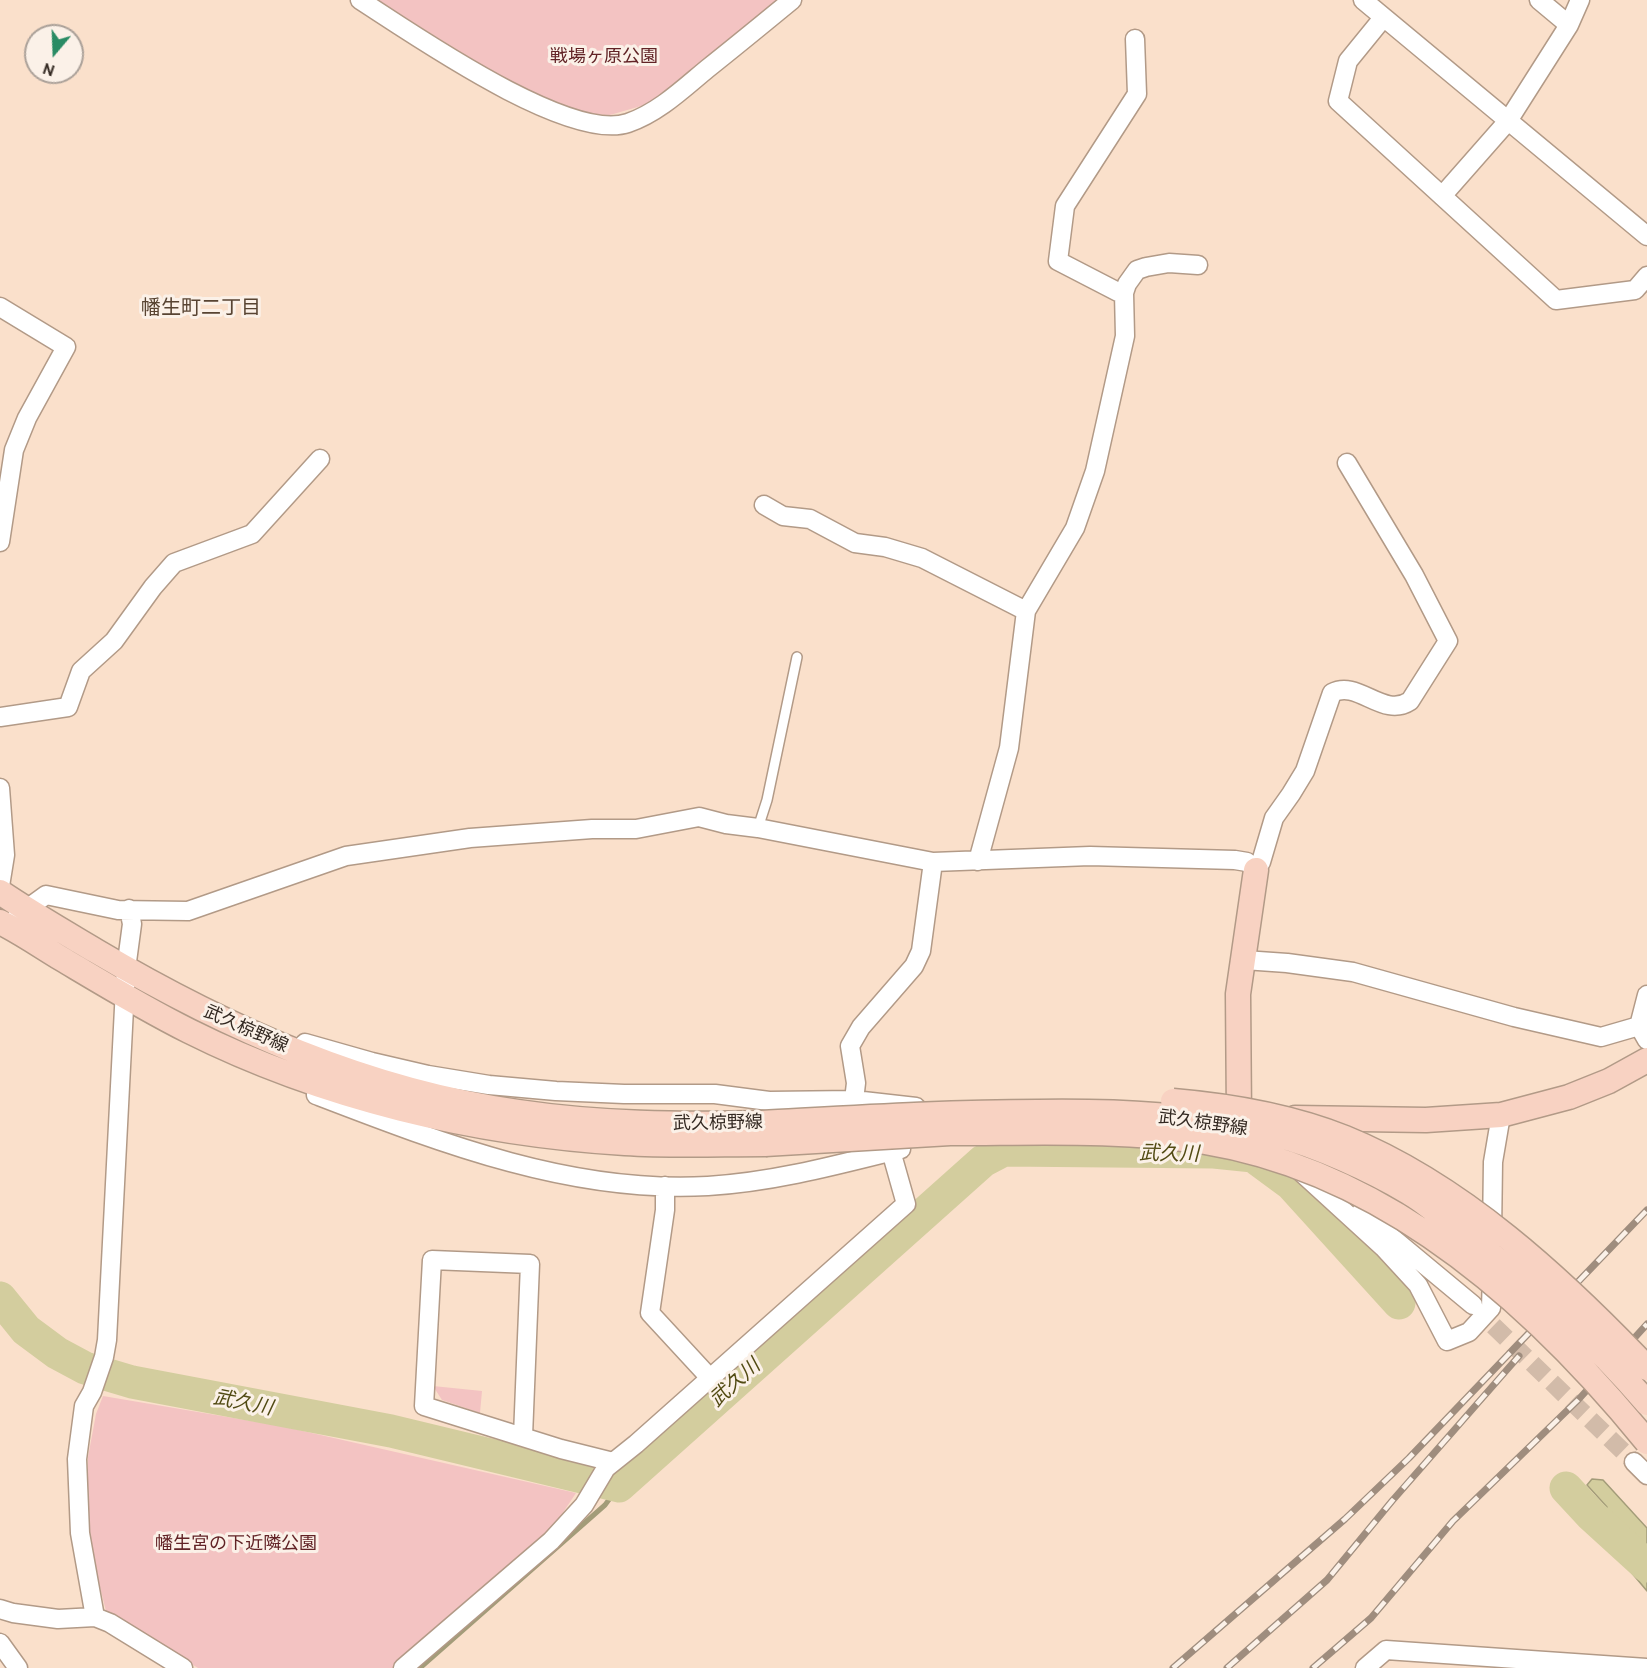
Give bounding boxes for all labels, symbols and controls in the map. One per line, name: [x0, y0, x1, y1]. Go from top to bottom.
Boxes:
north arrow: [24, 24, 84, 84]
park label: 戦場ヶ原公園: [550, 46, 658, 68]
text: N: [40, 59, 57, 80]
district label: 幡生町二丁目: [141, 296, 261, 320]
street label: 武久椋野線: [200, 1001, 292, 1057]
street label: 武久椋野線: [1157, 1106, 1249, 1140]
street label: 武久椋野線: [673, 1111, 763, 1135]
water label: 武久川: [1139, 1141, 1199, 1167]
water label: 武久川: [705, 1354, 765, 1412]
water label: 武久川: [211, 1385, 275, 1421]
park label: 幡生宮の下近隣公園: [155, 1533, 317, 1555]

